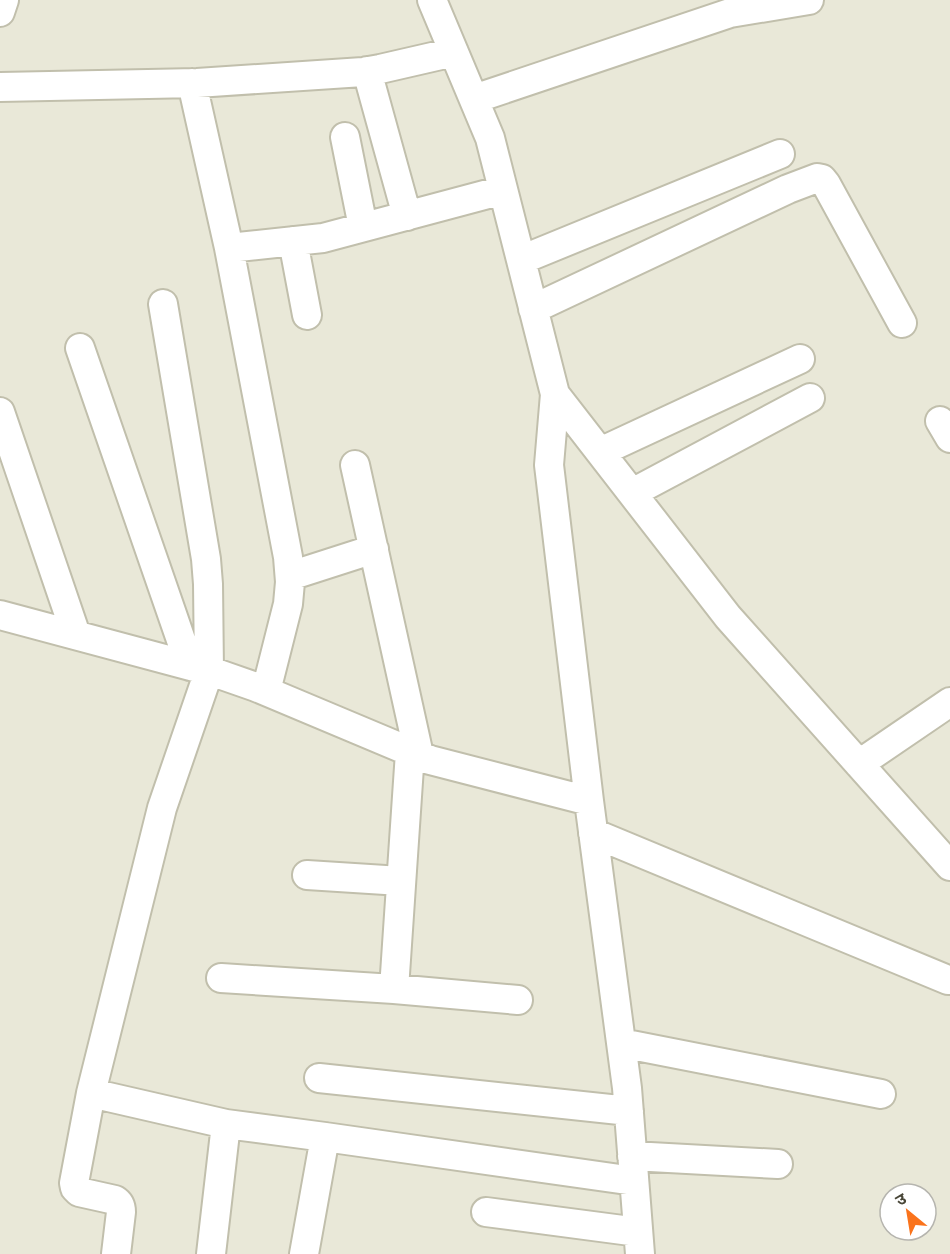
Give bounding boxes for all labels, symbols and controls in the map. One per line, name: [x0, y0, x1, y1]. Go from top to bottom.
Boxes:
north arrow: [878, 1182, 938, 1242]
text: उ: [891, 1188, 910, 1210]

